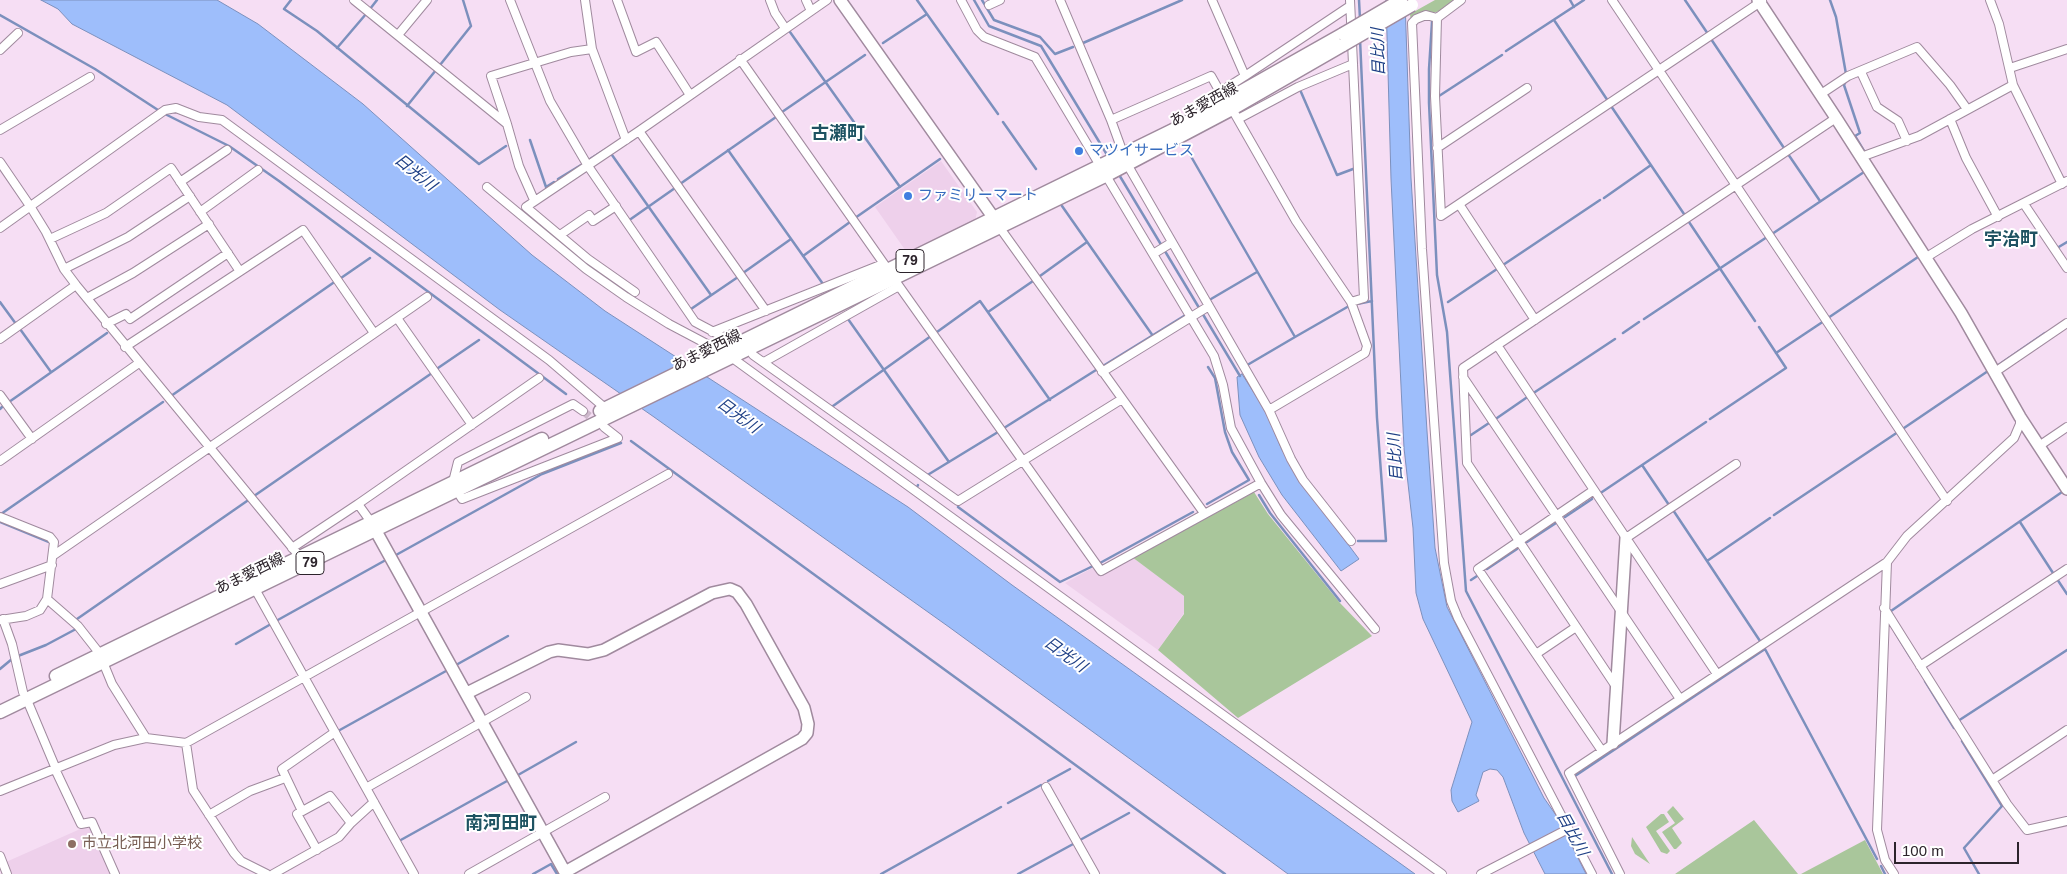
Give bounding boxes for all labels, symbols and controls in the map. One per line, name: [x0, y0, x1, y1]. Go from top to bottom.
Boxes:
water label: 目比川: [1369, 28, 1389, 76]
street label: あま愛西線: [1167, 79, 1241, 131]
district label: 古瀬町: [811, 123, 865, 145]
place label: マツイサービス: [1089, 142, 1194, 160]
marker: マツイサービス: [1073, 145, 1085, 157]
water label: 日光川: [390, 150, 440, 196]
place label: ファミリーマート: [918, 187, 1038, 205]
marker: ファミリーマート: [902, 190, 914, 202]
district label: 宇治町: [1984, 229, 2038, 251]
road number: 79: [896, 250, 924, 272]
street label: あま愛西線: [669, 326, 745, 376]
water label: 日光川: [713, 394, 763, 438]
water label: 目比川: [1385, 432, 1407, 482]
street label: あま愛西線: [212, 549, 288, 599]
road number: 79: [296, 552, 324, 574]
water label: 日光川: [1040, 633, 1090, 677]
water label: 目比川: [1552, 808, 1592, 860]
district label: 南河田町: [465, 813, 537, 835]
scale bar: [1897, 832, 2022, 864]
place label: 市立北河田小学校: [82, 835, 202, 853]
marker: 市立北河田小学校: [66, 838, 78, 850]
text: 100 m: [1902, 842, 1944, 859]

